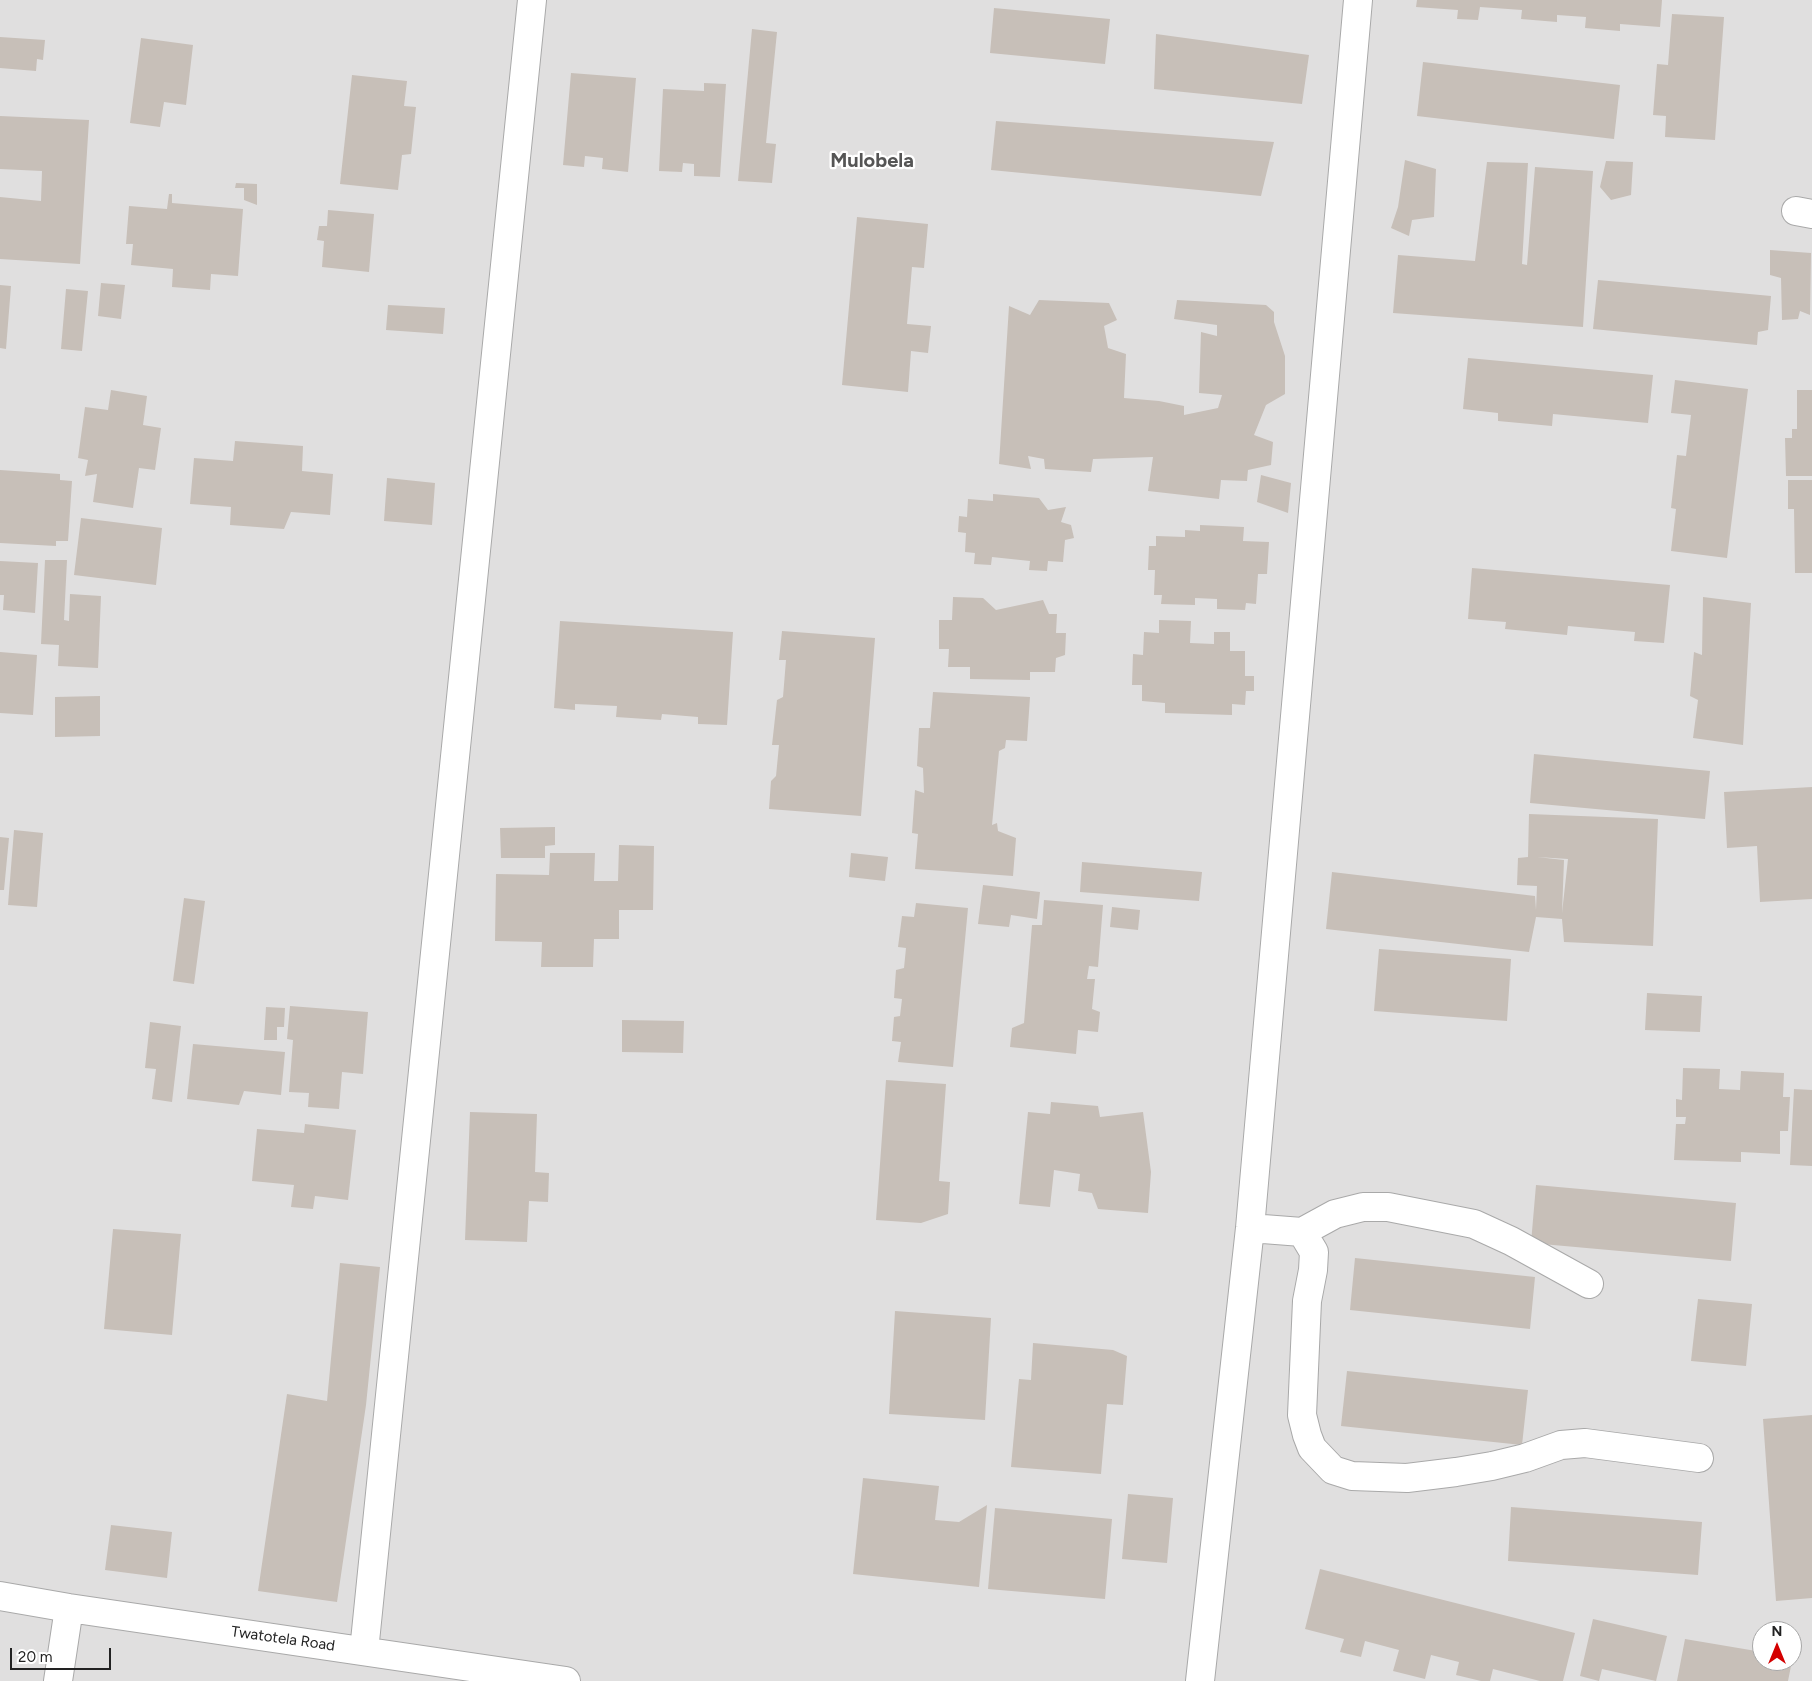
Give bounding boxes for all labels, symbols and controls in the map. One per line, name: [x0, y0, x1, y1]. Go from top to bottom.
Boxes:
district label: Mulobela: [830, 149, 914, 173]
north arrow: [1752, 1621, 1802, 1671]
street label: Twatotela Road: [230, 1623, 336, 1655]
text: N: [1772, 1623, 1782, 1640]
scale bar: [12, 1638, 114, 1670]
text: 20 m: [18, 1648, 52, 1666]

